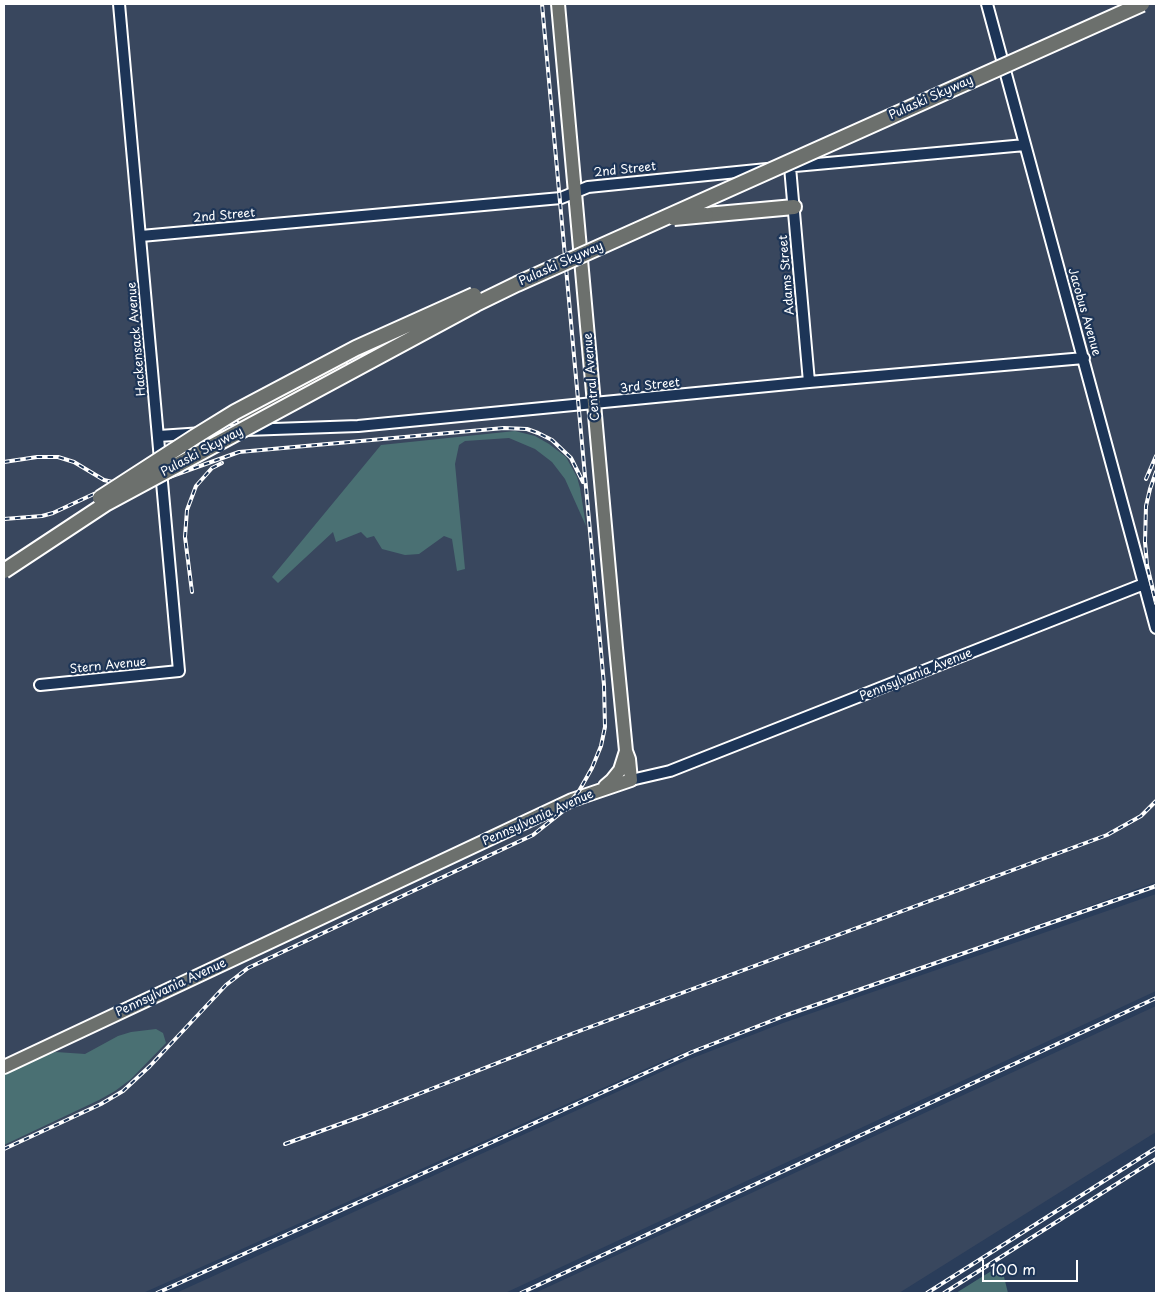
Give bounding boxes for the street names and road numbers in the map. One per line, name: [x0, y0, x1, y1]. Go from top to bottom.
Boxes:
street label: Pulaski Skyway: [887, 73, 975, 123]
street label: 2nd Street: [593, 160, 657, 180]
street label: 2nd Street: [192, 206, 256, 226]
street label: Adams Street: [776, 234, 798, 316]
street label: Pulaski Skyway: [517, 239, 605, 289]
street label: Jacobus Avenue: [1065, 266, 1103, 358]
street label: Hackensack Avenue: [125, 281, 149, 397]
street label: Central Avenue: [581, 332, 603, 422]
street label: 3rd Street: [619, 376, 681, 396]
street label: Pulaski Skyway: [159, 424, 245, 480]
street label: Pennsylvania Avenue: [858, 646, 974, 704]
street label: Stern Avenue: [69, 655, 147, 677]
street label: Pennsylvania Avenue: [480, 787, 596, 849]
street label: Pennsylvania Avenue: [114, 956, 228, 1020]

